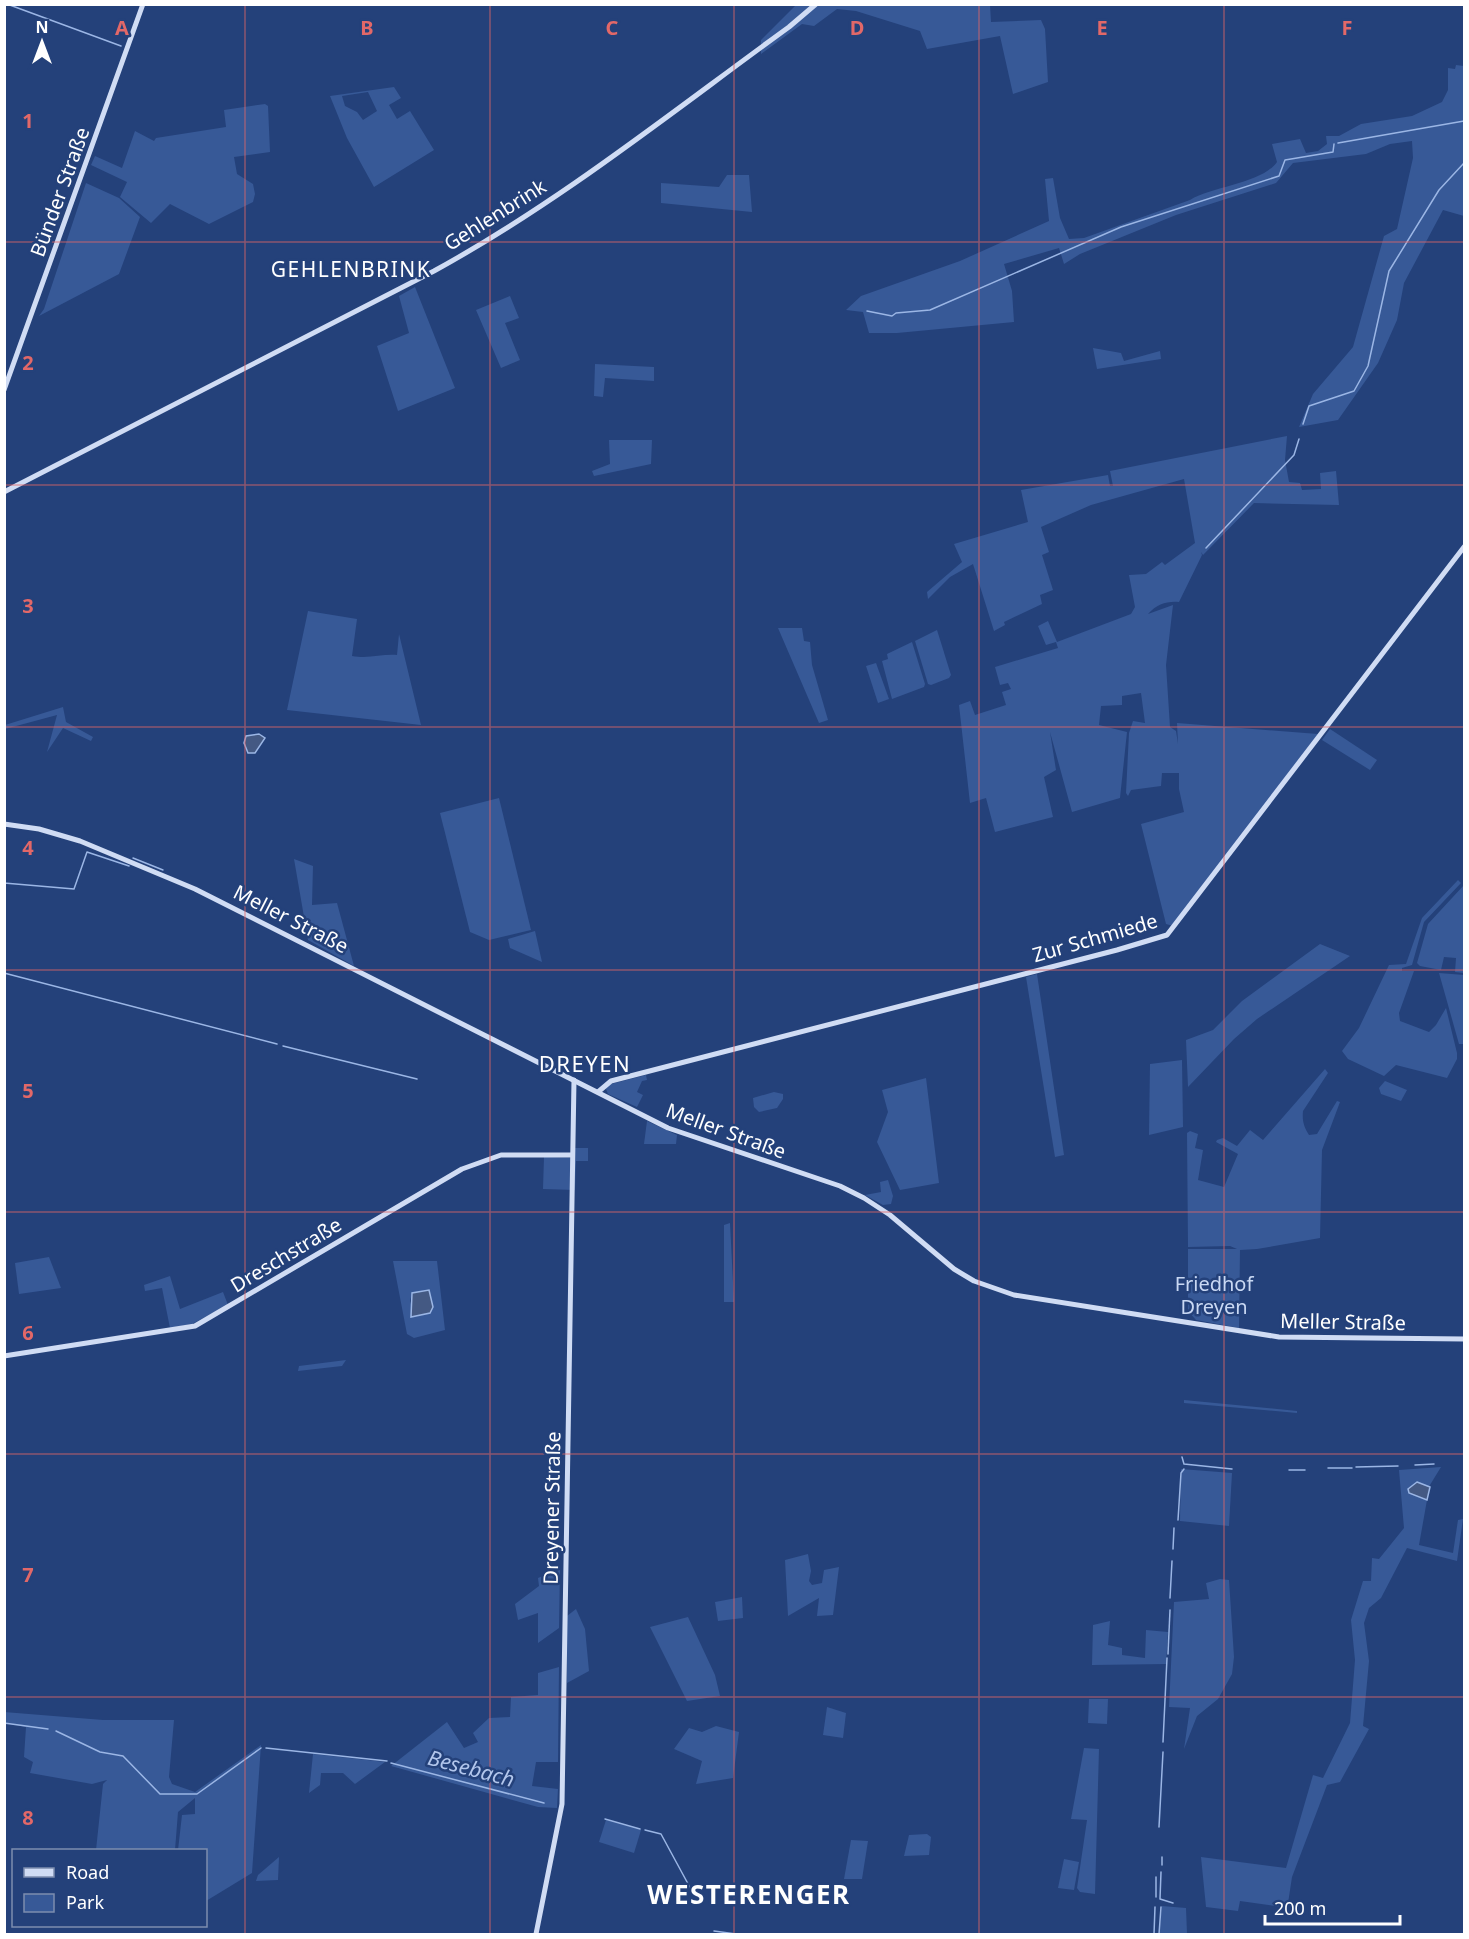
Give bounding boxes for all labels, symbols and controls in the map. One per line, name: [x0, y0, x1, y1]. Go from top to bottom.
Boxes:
north arrow: [12, 12, 72, 72]
text: A: [115, 14, 129, 41]
text: B: [360, 14, 374, 41]
text: C: [606, 14, 619, 41]
text: D: [850, 14, 864, 41]
text: E: [1096, 14, 1108, 41]
text: F: [1342, 14, 1352, 41]
text: N: [35, 16, 49, 38]
text: 1: [22, 107, 34, 134]
street label: Bünder Straße: [24, 123, 95, 260]
street label: Gehlenbrink: [438, 172, 551, 257]
district label: GEHLENBRINK: [271, 255, 431, 283]
text: 2: [22, 349, 34, 376]
text: 3: [22, 592, 34, 619]
text: 4: [22, 834, 34, 861]
street label: Meller Straße: [229, 878, 353, 959]
street label: Zur Schmiede: [1029, 907, 1161, 968]
district label: DREYEN: [539, 1048, 631, 1078]
text: 5: [22, 1077, 34, 1104]
street label: Meller Straße: [663, 1096, 790, 1165]
street label: Dreschstraße: [225, 1211, 346, 1298]
park label: Friedhof Dreyen: [1175, 1270, 1254, 1320]
street label: Meller Straße: [1280, 1307, 1406, 1336]
text: 6: [22, 1319, 34, 1346]
street label: Dreyener Straße: [537, 1431, 566, 1585]
text: 7: [22, 1561, 34, 1588]
water label: Besebach: [425, 1743, 518, 1793]
text: 8: [22, 1804, 34, 1831]
legend: [12, 1849, 207, 1927]
text: Road: [66, 1860, 109, 1884]
district label: WESTERENGER: [647, 1876, 851, 1912]
scale bar: [1265, 1888, 1400, 1926]
text: Park: [66, 1890, 104, 1914]
text: 200 m: [1274, 1896, 1326, 1920]

